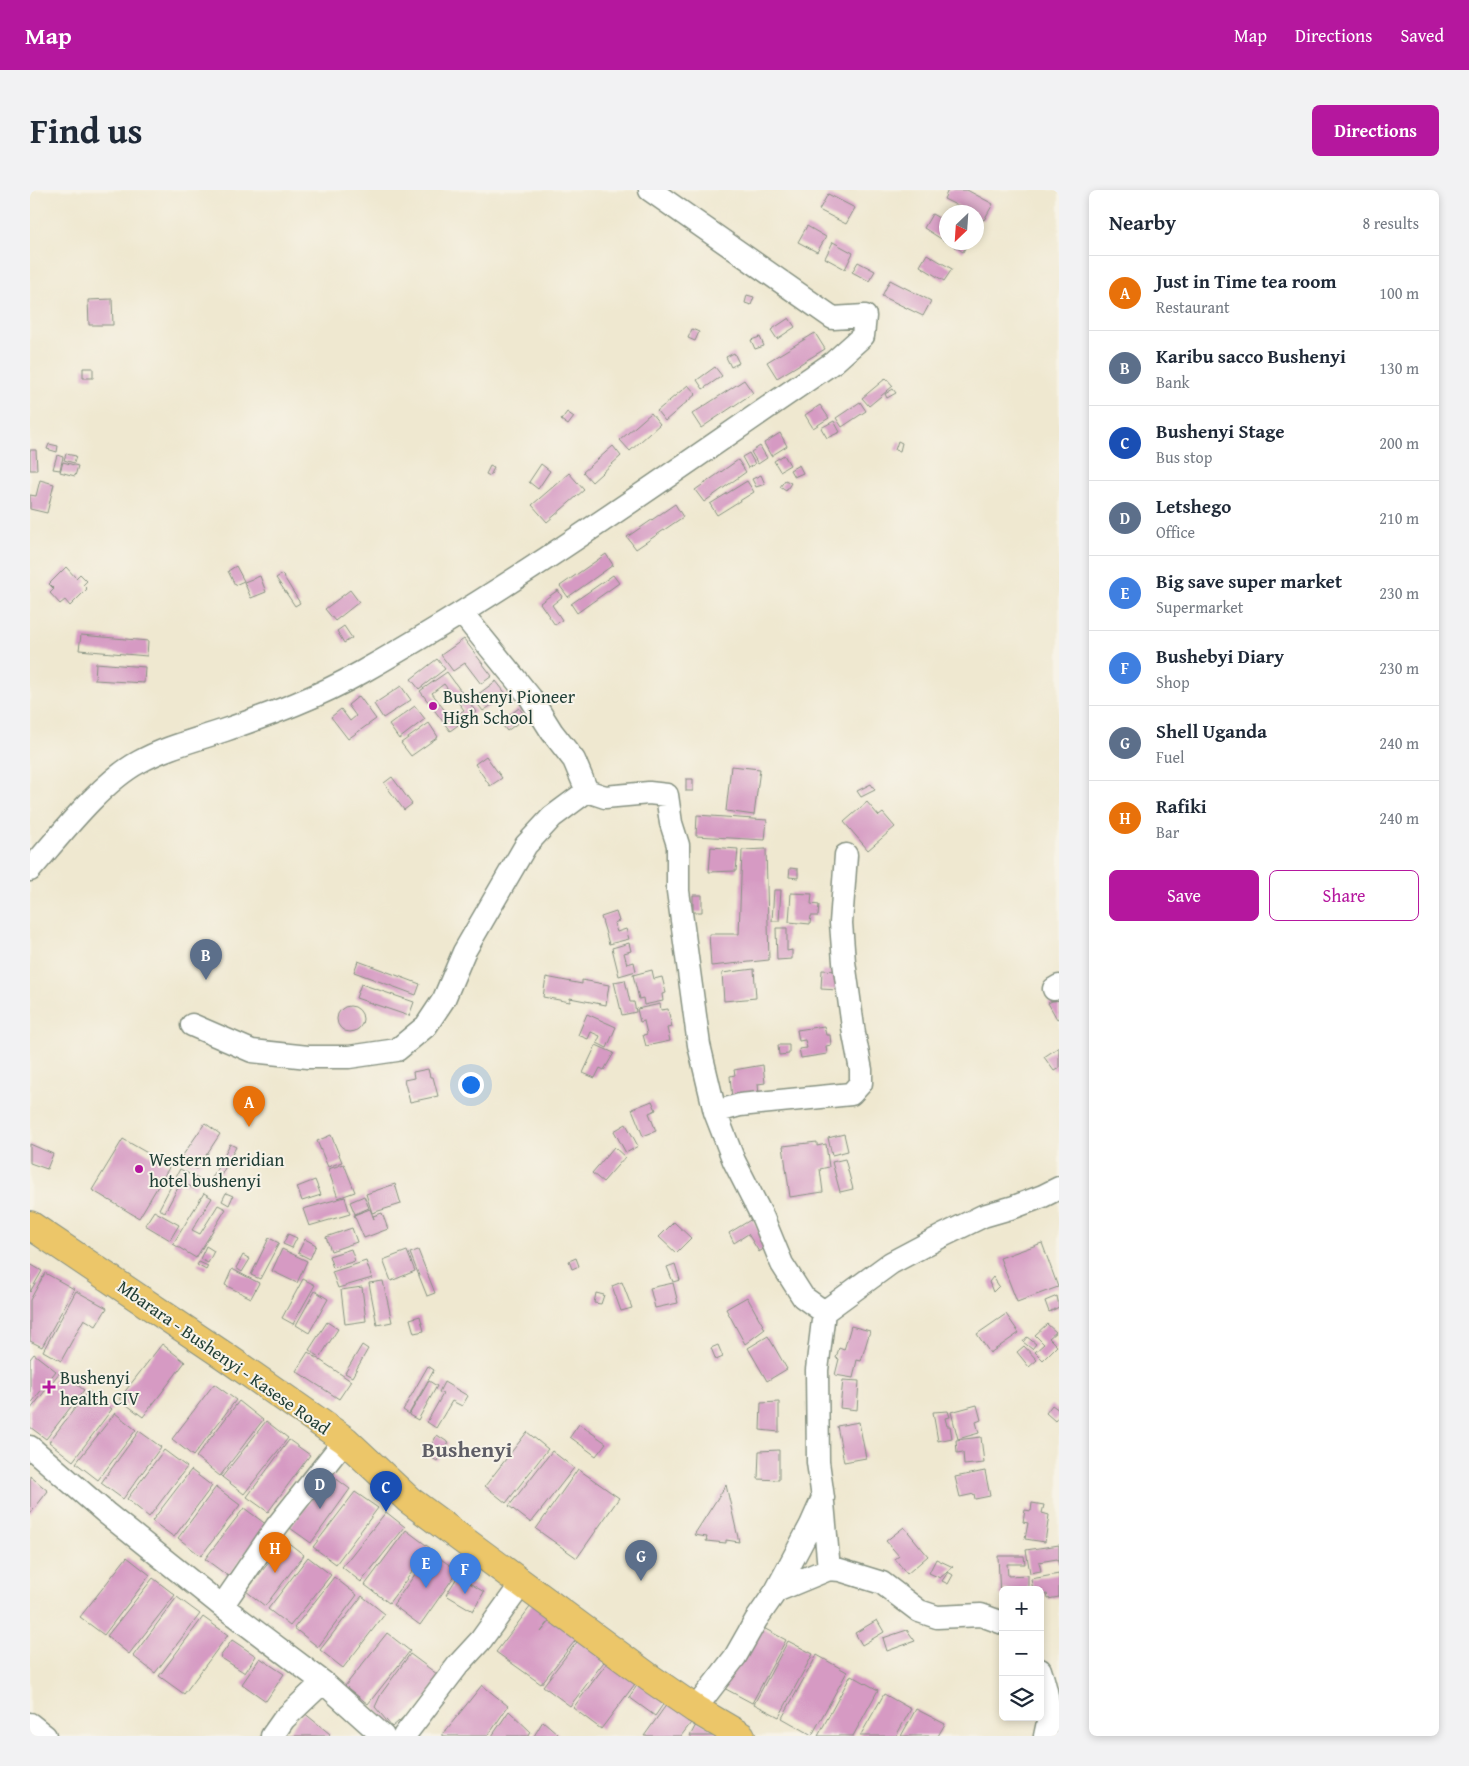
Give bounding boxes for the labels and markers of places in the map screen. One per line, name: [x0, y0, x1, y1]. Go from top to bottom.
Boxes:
place label: Bushenyi Pioneer High School: [443, 683, 576, 731]
marker: Bushenyi Pioneer High School: [427, 700, 439, 712]
pin: B: [190, 939, 222, 980]
pin: A: [233, 1086, 265, 1127]
place label: Western meridian hotel bushenyi: [149, 1146, 284, 1194]
marker: Western meridian hotel bushenyi: [133, 1163, 145, 1175]
place label: Bushenyi health CIV: [60, 1364, 140, 1412]
marker: Bushenyi health CIV: [42, 1380, 56, 1394]
pin: D: [304, 1468, 336, 1509]
pin: C: [370, 1471, 402, 1512]
pin: H: [259, 1532, 291, 1573]
pin: G: [625, 1540, 657, 1581]
pin: E: [410, 1547, 442, 1588]
pin: F: [449, 1553, 481, 1594]

